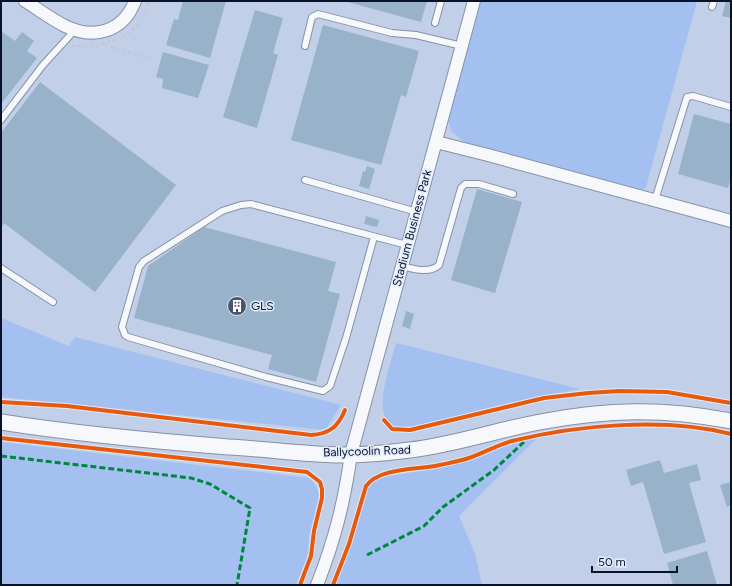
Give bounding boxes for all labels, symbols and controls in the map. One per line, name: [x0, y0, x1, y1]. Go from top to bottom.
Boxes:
street label: Stadium Business Park: [390, 168, 434, 288]
building icon: GLS: [226, 295, 248, 317]
place label: GLS: [251, 299, 274, 313]
street label: Ballycoolin Road: [323, 442, 411, 460]
scale bar: [592, 548, 677, 574]
text: 50 m: [598, 555, 626, 569]

